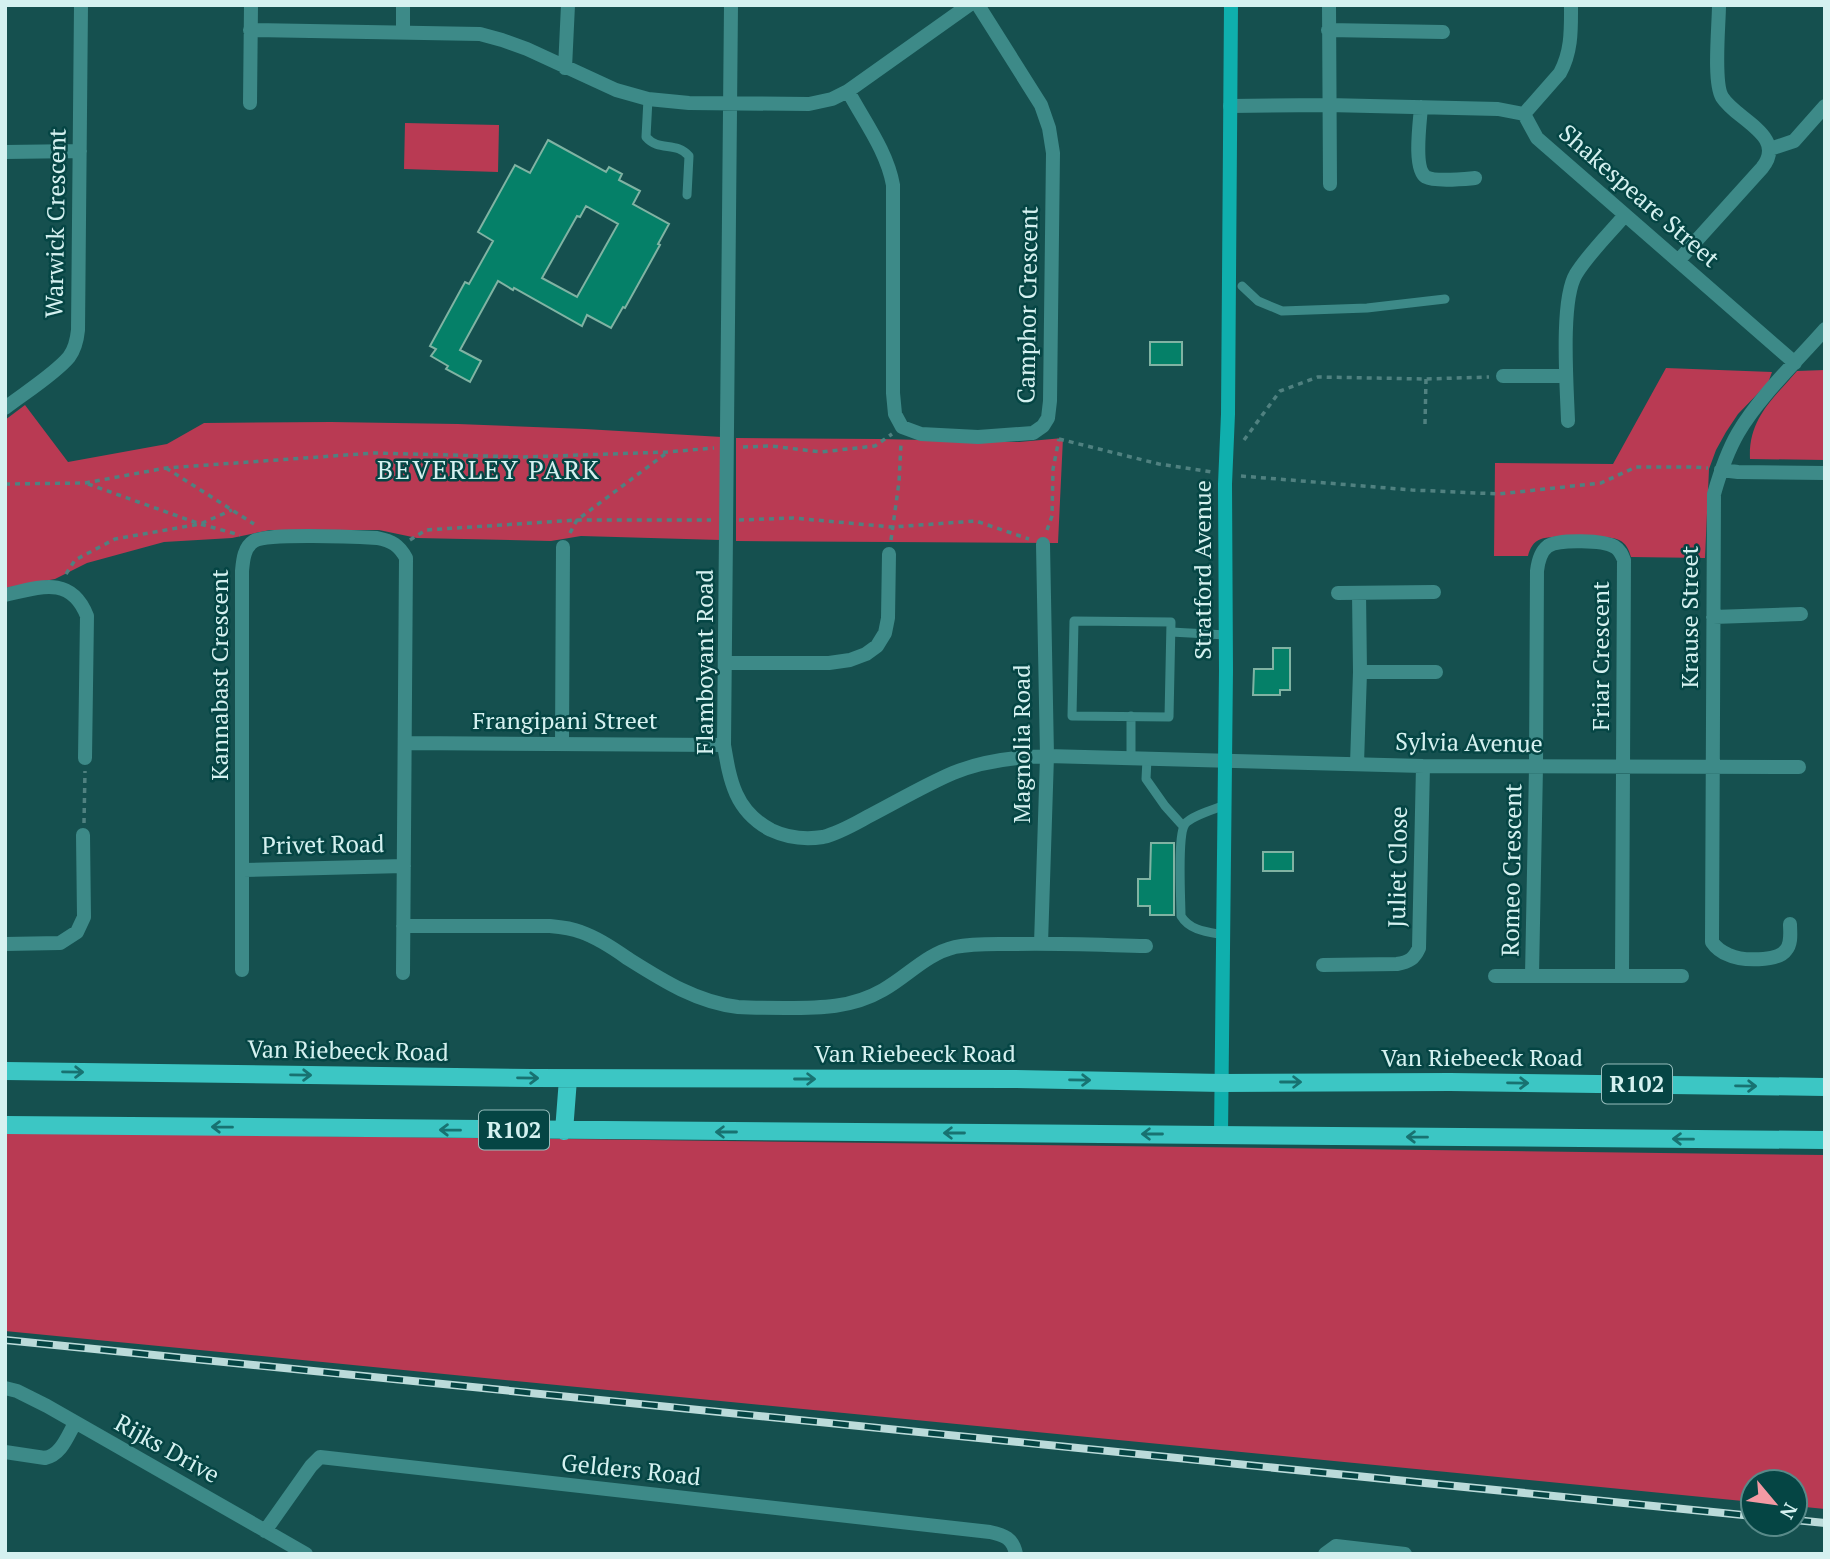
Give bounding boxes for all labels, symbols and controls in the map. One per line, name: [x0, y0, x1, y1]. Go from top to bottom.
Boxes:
street label: Shakespeare Street: [1553, 117, 1727, 274]
street label: Warwick Crescent: [37, 128, 73, 318]
street label: Camphor Crescent: [1009, 206, 1045, 404]
district label: BEVERLEY PARK: [377, 452, 601, 486]
street label: Stratford Avenue: [1186, 480, 1218, 660]
street label: Krause Street: [1673, 545, 1705, 688]
street label: Kannabast Crescent: [203, 569, 235, 781]
street label: Flamboyant Road: [688, 569, 720, 755]
street label: Friar Crescent: [1584, 581, 1616, 731]
street label: Magnolia Road: [1005, 664, 1037, 824]
street label: Frangipani Street: [472, 704, 658, 736]
street label: Sylvia Avenue: [1395, 725, 1543, 759]
street label: Romeo Crescent: [1493, 783, 1529, 957]
street label: Juliet Close: [1380, 806, 1414, 928]
street label: Privet Road: [261, 827, 385, 861]
street label: Van Riebeeck Road: [247, 1032, 449, 1068]
street label: Van Riebeeck Road: [814, 1037, 1016, 1069]
street label: Van Riebeeck Road: [1381, 1041, 1583, 1073]
road number: R102: [1602, 1064, 1672, 1104]
one-way arrow: [62, 1065, 85, 1079]
one-way arrow: [289, 1068, 312, 1082]
one-way arrow: [517, 1072, 540, 1085]
one-way arrow: [793, 1072, 816, 1086]
one-way arrow: [1068, 1073, 1091, 1087]
one-way arrow: [1279, 1075, 1302, 1089]
one-way arrow: [1507, 1076, 1530, 1089]
one-way arrow: [1734, 1079, 1757, 1092]
road number: R102: [479, 1110, 549, 1149]
one-way arrow: [211, 1120, 234, 1134]
one-way arrow: [438, 1123, 461, 1136]
one-way arrow: [715, 1125, 738, 1139]
one-way arrow: [942, 1126, 965, 1140]
one-way arrow: [1141, 1127, 1164, 1141]
one-way arrow: [1406, 1130, 1429, 1143]
one-way arrow: [1672, 1132, 1695, 1146]
street label: Rijks Drive: [109, 1406, 226, 1490]
street label: Gelders Road: [560, 1446, 702, 1492]
north arrow: [1739, 1468, 1809, 1538]
text: N: [1775, 1499, 1804, 1524]

